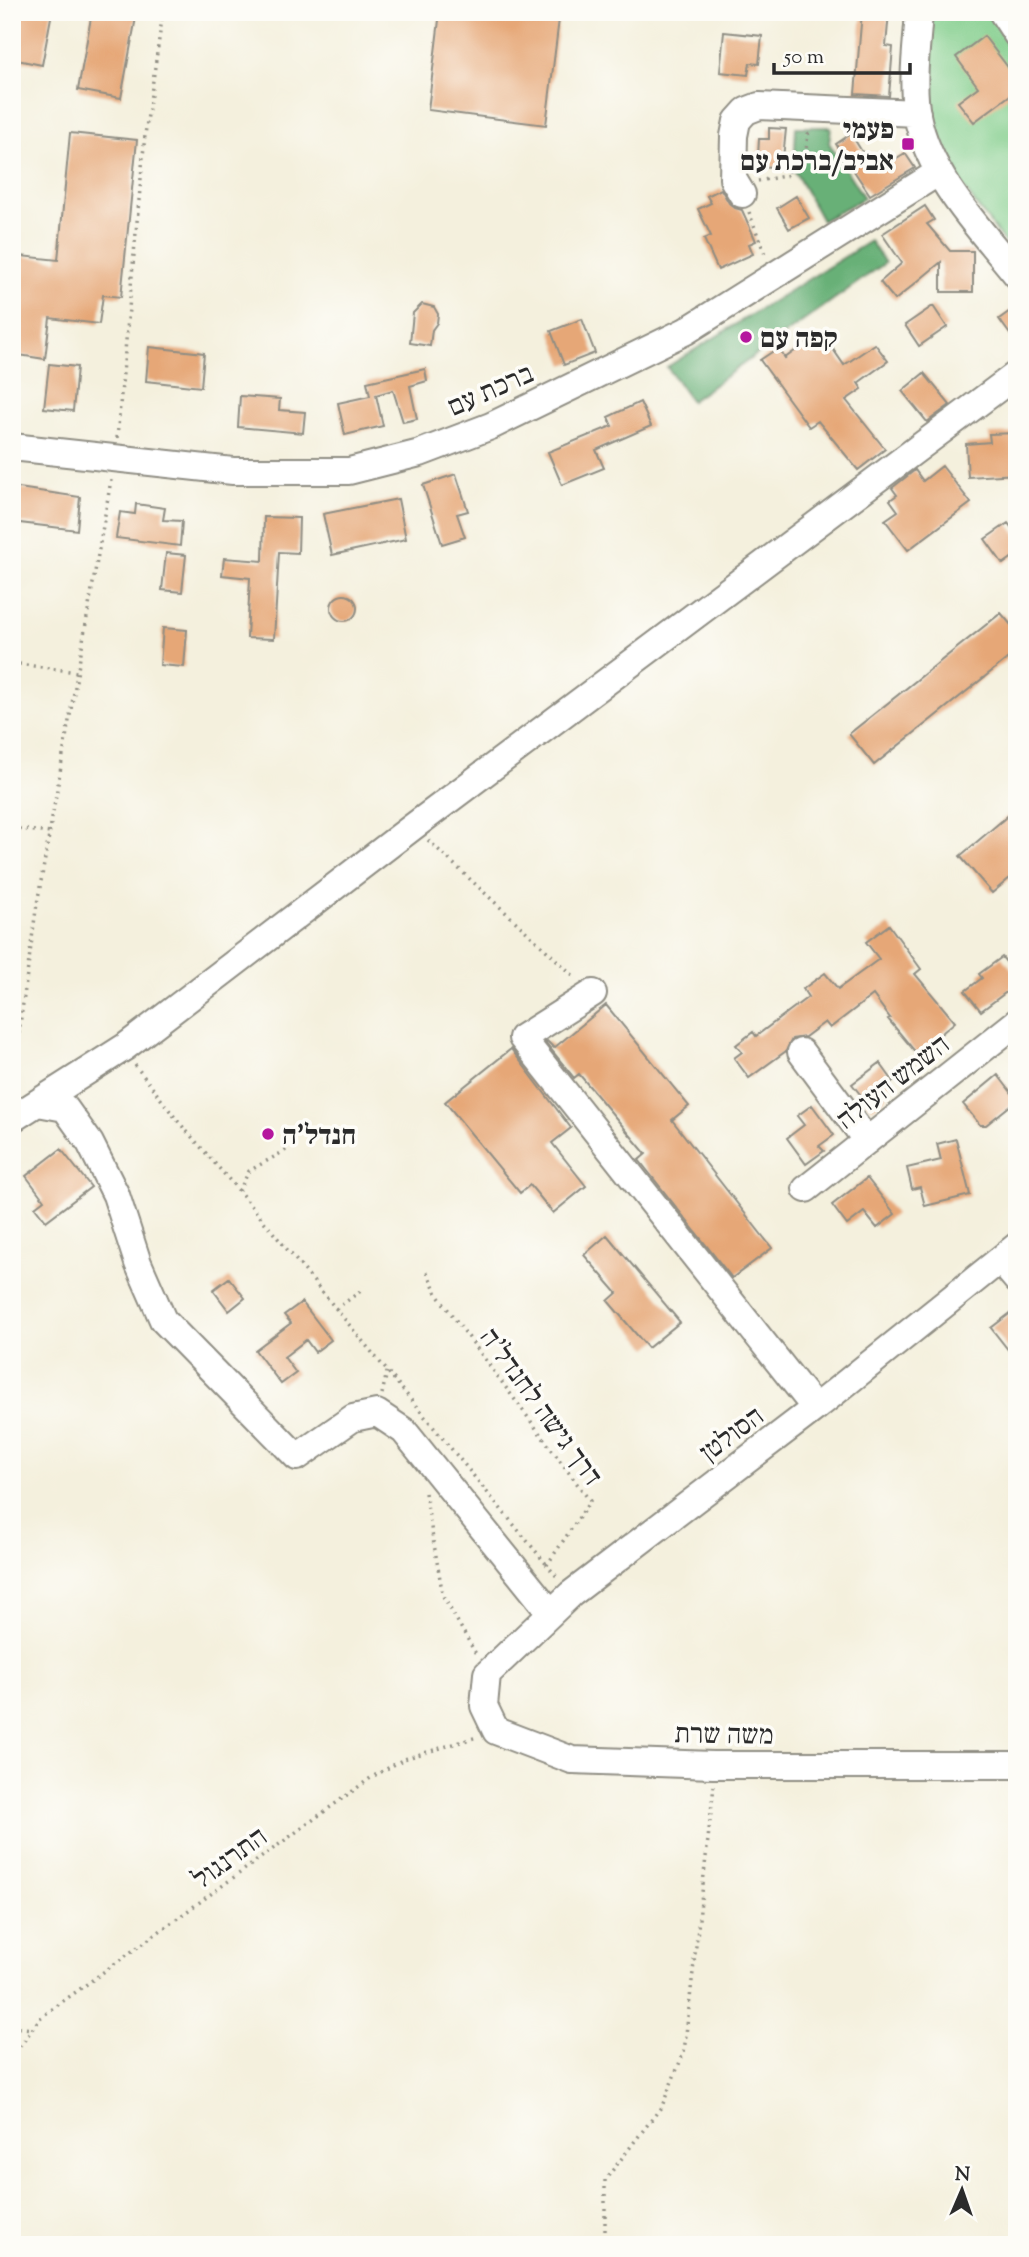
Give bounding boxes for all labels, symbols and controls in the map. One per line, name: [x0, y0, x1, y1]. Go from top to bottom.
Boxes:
scale bar: [774, 32, 910, 76]
text: 50 m: [783, 43, 824, 73]
place label: פעמי אביב/ברכת עם: [740, 111, 894, 183]
marker: פעמי אביב/ברכת עם: [900, 136, 916, 152]
place label: קפה עם: [760, 320, 838, 360]
marker: קפה עם: [738, 329, 754, 345]
street label: ברכת עם: [442, 355, 541, 428]
street label: השמש העולה: [829, 1026, 959, 1141]
place label: חנדל'ה: [282, 1117, 356, 1157]
marker: חנדל'ה: [260, 1126, 276, 1142]
street label: דרך גישה לחנדל'ה: [468, 1320, 611, 1495]
street label: הסולטן: [692, 1398, 773, 1473]
street label: משה שרת: [674, 1715, 774, 1757]
street label: התרנגול: [185, 1818, 277, 1900]
north arrow: [928, 2156, 998, 2226]
text: N: [954, 2162, 971, 2189]

